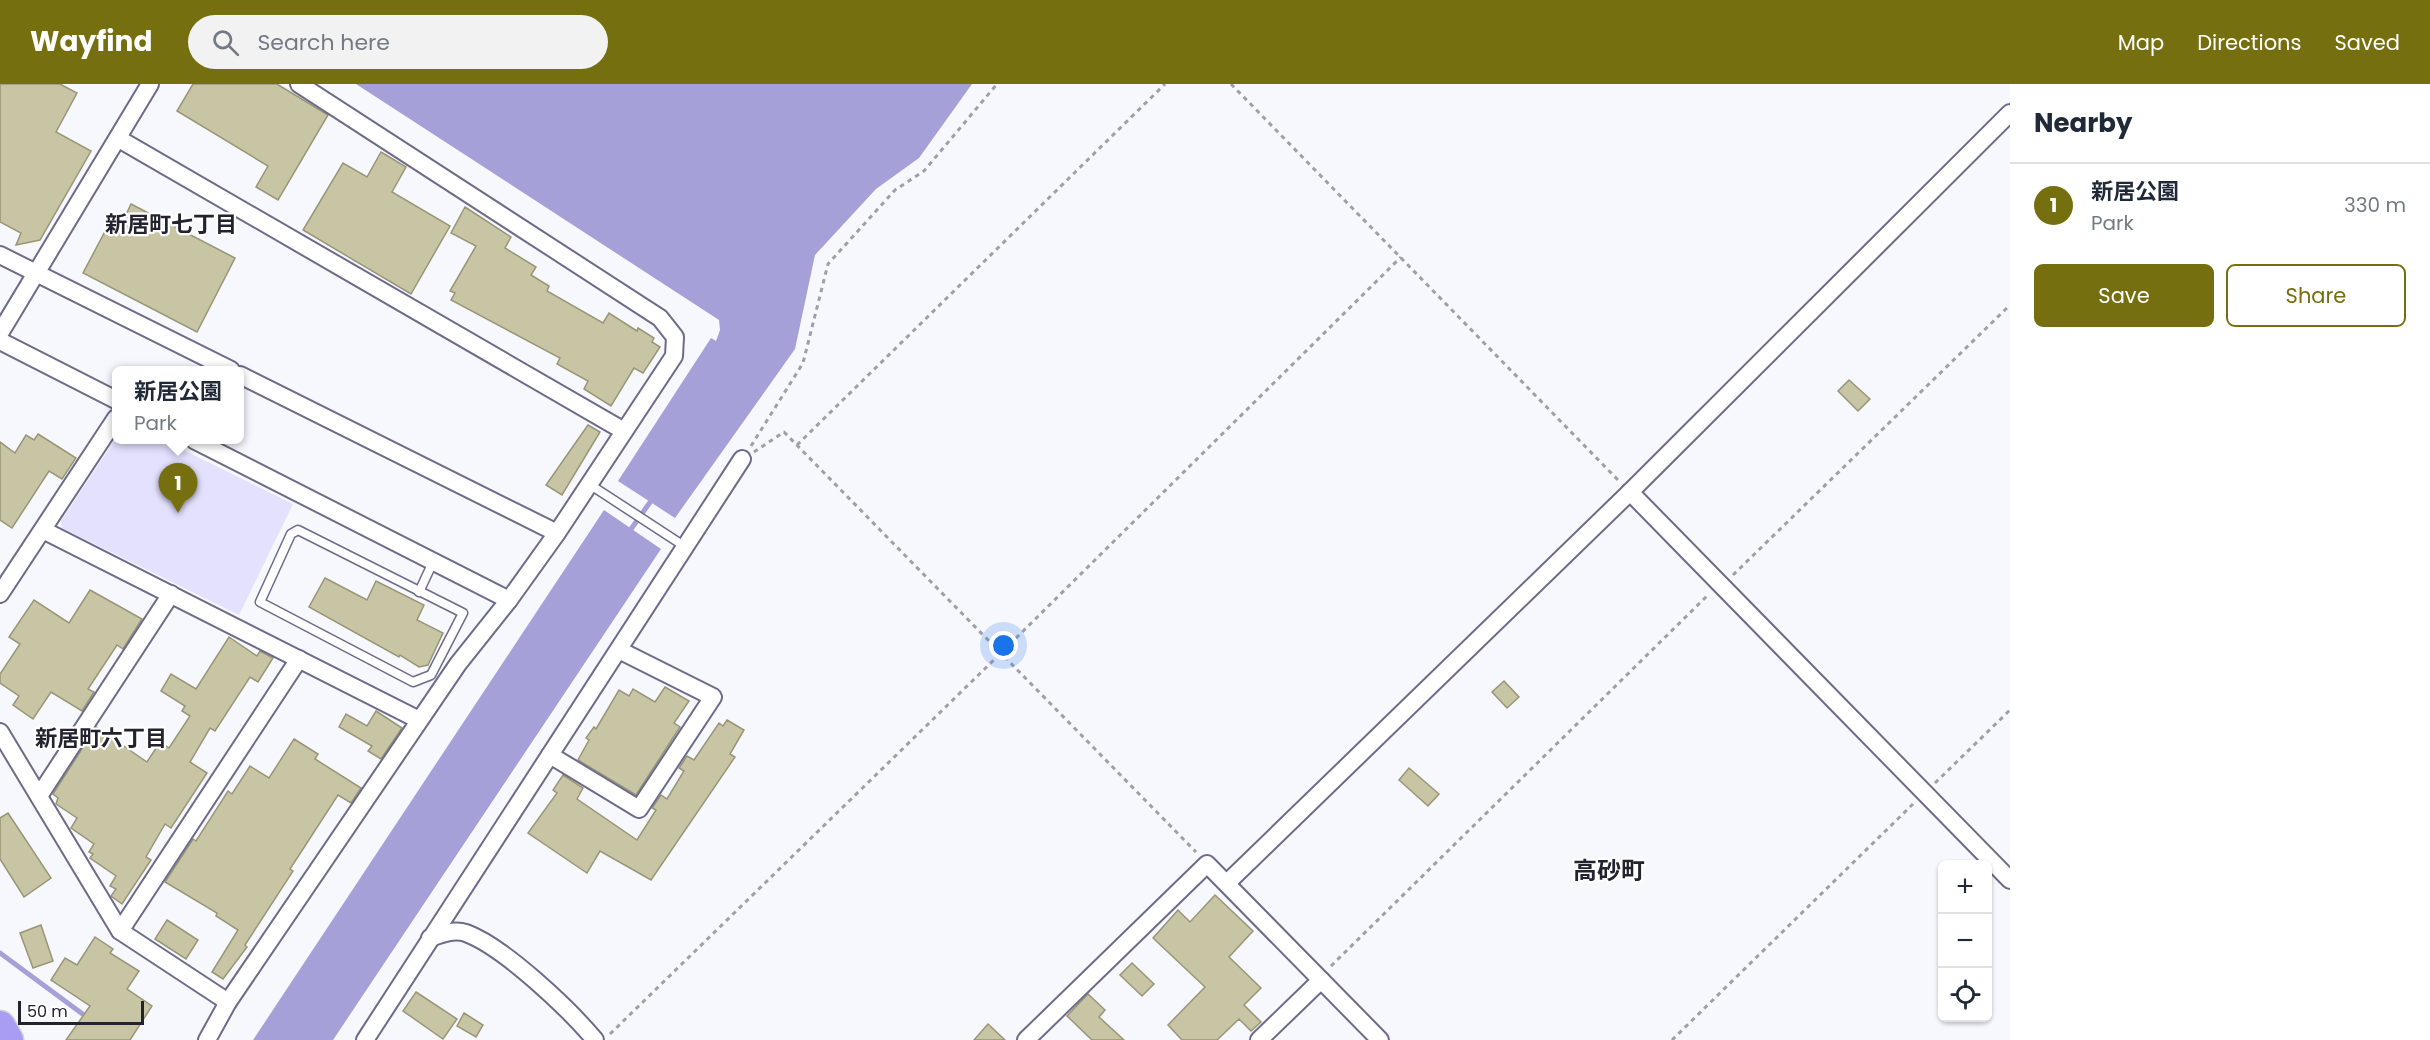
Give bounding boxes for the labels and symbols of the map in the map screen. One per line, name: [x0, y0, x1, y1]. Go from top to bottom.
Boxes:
district label: 新居町七丁目: [105, 209, 237, 240]
pin: 1: [158, 464, 198, 513]
your location: [989, 631, 1018, 660]
district label: 新居町六丁目: [35, 723, 167, 754]
district label: 高砂町: [1573, 854, 1645, 887]
scale bar: [18, 998, 144, 1026]

